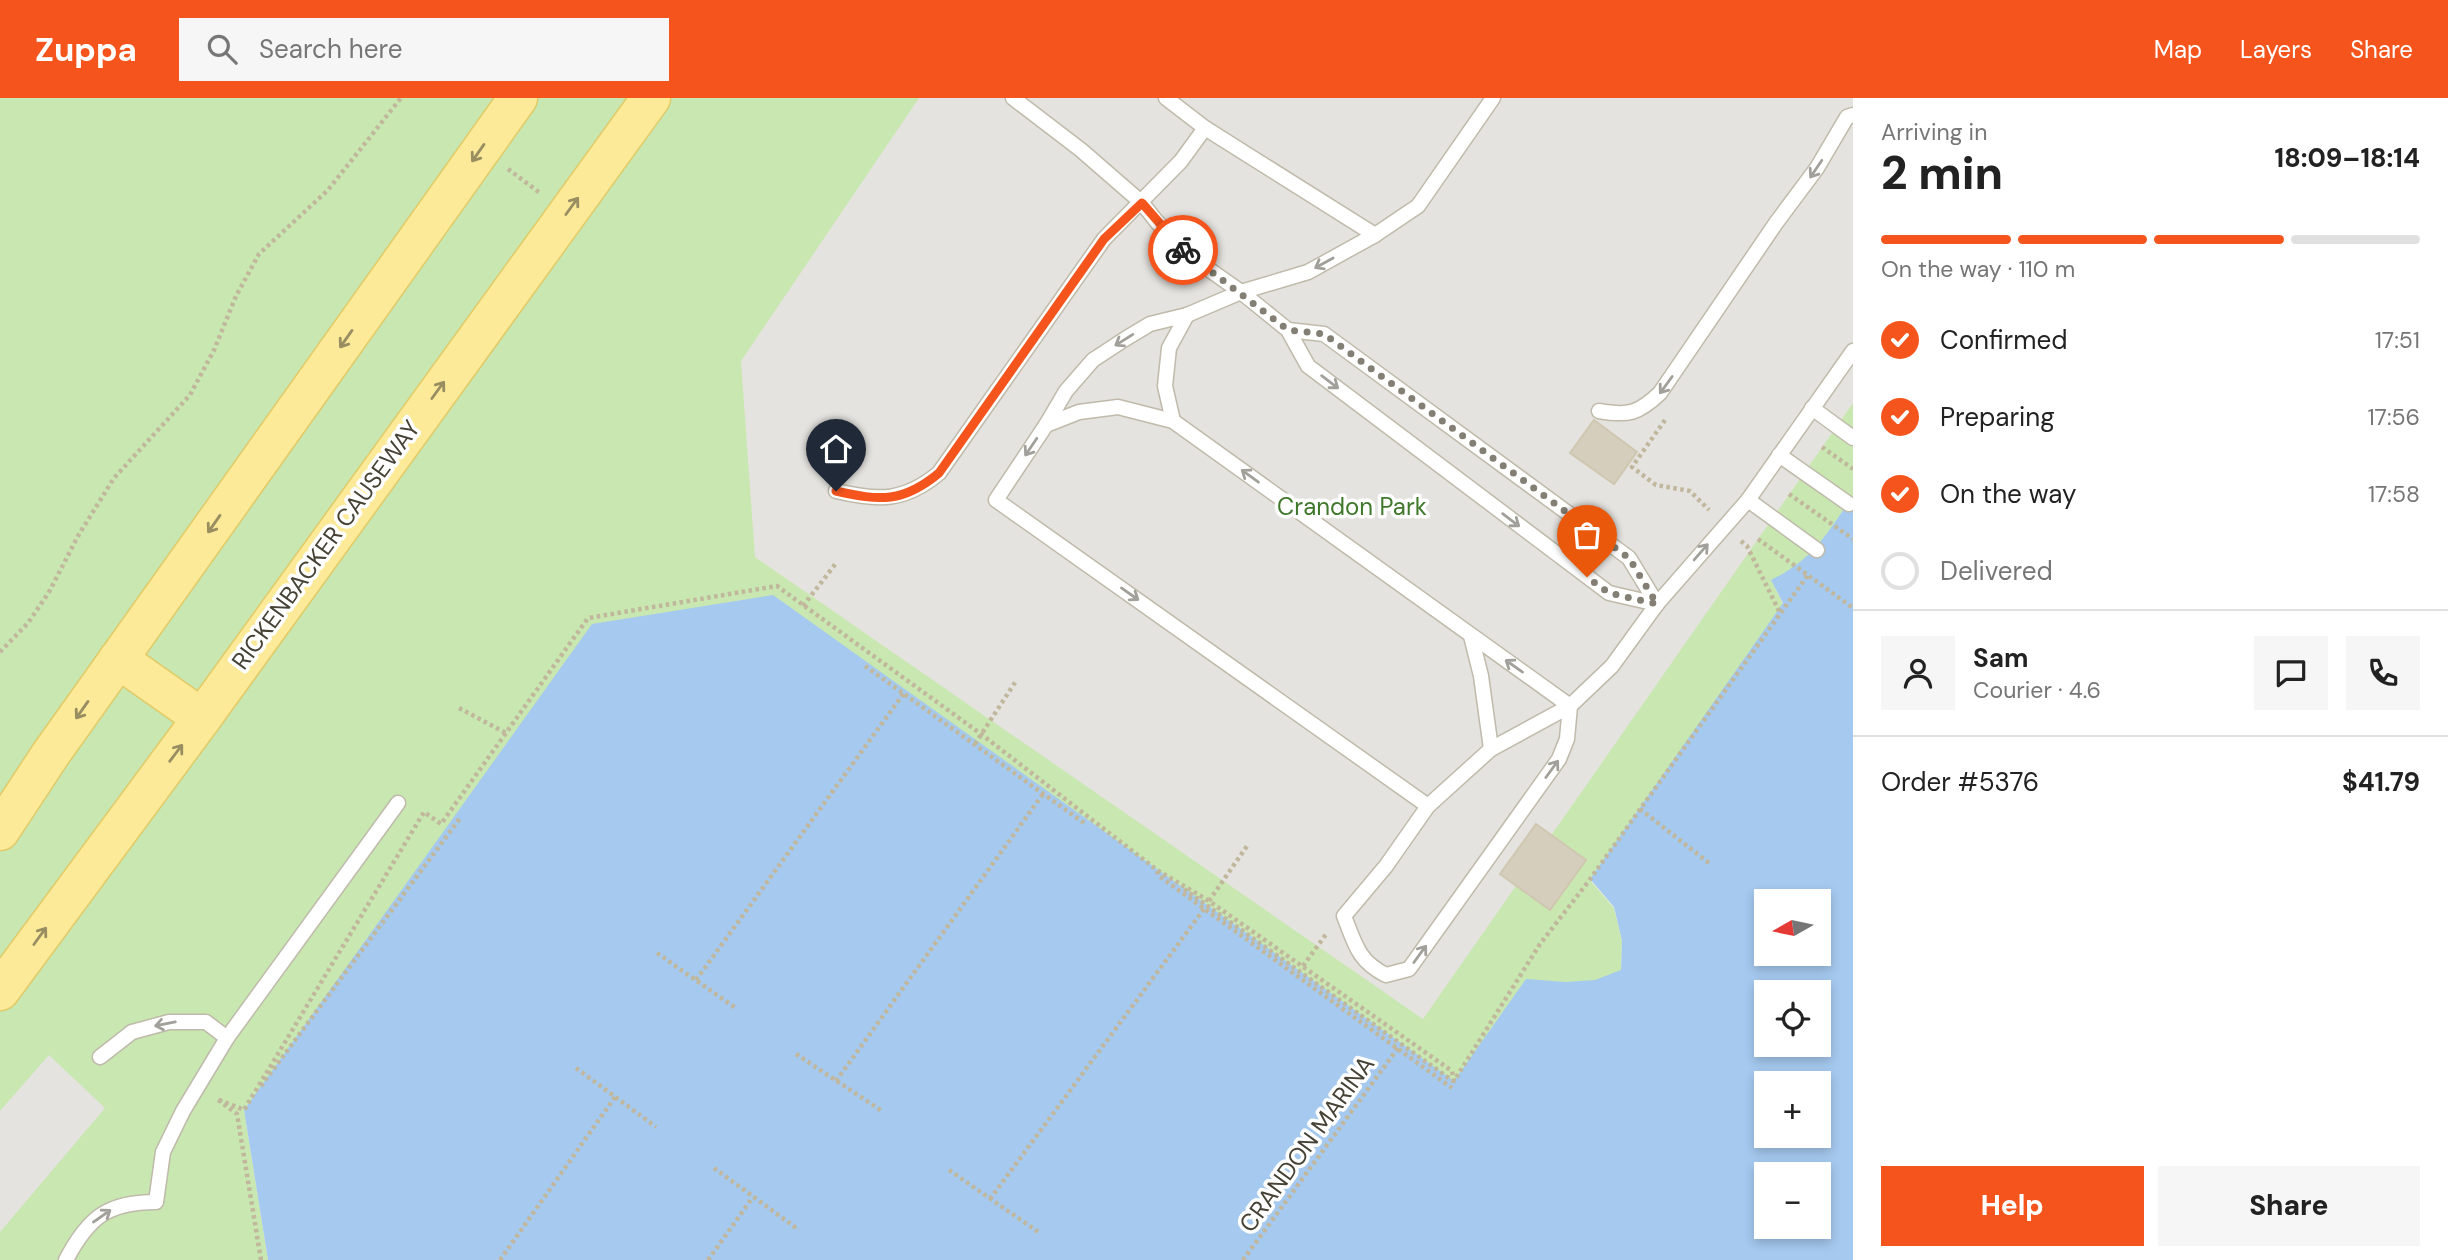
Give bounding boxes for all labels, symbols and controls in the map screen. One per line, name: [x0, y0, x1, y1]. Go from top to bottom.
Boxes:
search box: [179, 18, 669, 81]
text: Zuppa: [35, 28, 137, 71]
icon: search: [203, 30, 241, 68]
text: Search here: [259, 32, 402, 66]
text: Map: [2154, 34, 2202, 65]
text: Layers: [2240, 34, 2312, 65]
text: Share: [2350, 34, 2413, 65]
text: Arriving in: [1881, 117, 1987, 147]
text: 18:09–18:14: [2275, 141, 2420, 175]
one-way arrow: [471, 143, 485, 163]
text: 2 min: [1881, 143, 2003, 203]
one-way arrow: [1808, 159, 1823, 178]
one-way arrow: [565, 197, 579, 216]
courier: [1148, 215, 1218, 285]
icon: bike: [1164, 231, 1202, 269]
text: On the way · 110 m: [1881, 254, 2075, 284]
one-way arrow: [1314, 257, 1335, 271]
icon: check: [1881, 321, 1919, 359]
text: Confirmed: [1940, 323, 2067, 357]
text: 17:51: [2375, 325, 2420, 355]
one-way arrow: [339, 329, 353, 348]
one-way arrow: [1115, 333, 1135, 347]
one-way arrow: [1320, 375, 1339, 390]
one-way arrow: [1658, 375, 1673, 394]
one-way arrow: [431, 381, 446, 400]
icon: check: [1881, 398, 1919, 436]
text: Preparing: [1940, 400, 2055, 434]
text: 17:56: [2367, 402, 2420, 432]
street label: RICKENBACKER CAUSEWAY: [225, 414, 427, 675]
pin: [806, 419, 866, 491]
icon: home: [817, 430, 855, 468]
one-way arrow: [1024, 436, 1038, 456]
one-way arrow: [1241, 469, 1260, 484]
icon: check: [1881, 475, 1919, 513]
text: On the way: [1940, 477, 2076, 511]
text: 17:58: [2368, 479, 2420, 509]
park label: Crandon Park: [1277, 491, 1427, 522]
pin: [1557, 505, 1617, 577]
one-way arrow: [1502, 512, 1520, 527]
one-way arrow: [207, 514, 221, 533]
icon: bag: [1568, 516, 1606, 554]
one-way arrow: [1693, 544, 1709, 562]
text: Delivered: [1940, 554, 2053, 588]
one-way arrow: [1120, 587, 1139, 602]
button: person: [1881, 636, 1955, 710]
button: chat: [2254, 636, 2328, 710]
button: phone: [2346, 636, 2420, 710]
text: Sam: [1973, 641, 2028, 675]
one-way arrow: [1505, 659, 1524, 673]
text: Courier · 4.6: [1973, 675, 2101, 705]
one-way arrow: [75, 700, 89, 719]
one-way arrow: [168, 744, 183, 763]
one-way arrow: [1545, 760, 1559, 779]
text: Order #5376: [1881, 765, 2039, 799]
text: $41.79: [2342, 765, 2420, 799]
north arrow: [1754, 889, 1830, 966]
map controls: [1754, 889, 1831, 1239]
one-way arrow: [33, 927, 48, 946]
one-way arrow: [1412, 945, 1427, 964]
button: locate: [1754, 980, 1831, 1057]
one-way arrow: [154, 1018, 177, 1031]
street label: CRANDON MARINA: [1232, 1049, 1381, 1238]
button: +: [1754, 1071, 1831, 1148]
button: −: [1754, 1162, 1831, 1239]
button: Help: [1881, 1166, 2144, 1246]
button: Share: [2158, 1166, 2420, 1246]
one-way arrow: [92, 1209, 111, 1223]

